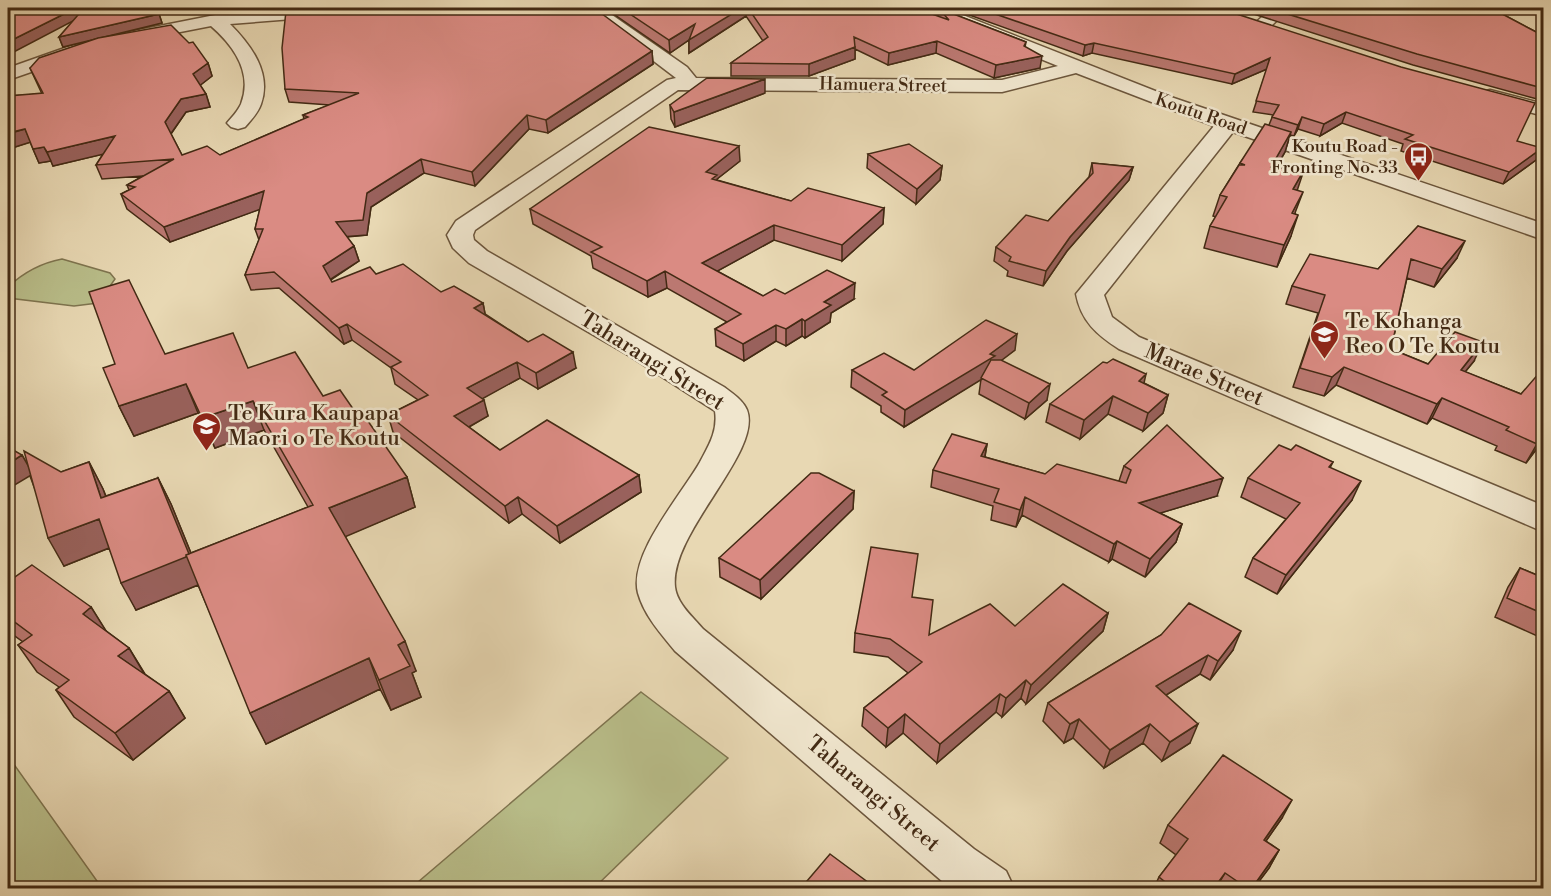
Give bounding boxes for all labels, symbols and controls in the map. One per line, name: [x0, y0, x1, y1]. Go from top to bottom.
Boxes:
street label: Hamuera Street: [819, 72, 948, 98]
street label: Koutu Road: [1152, 88, 1251, 141]
place label: Koutu Road - Fronting No. 33: [1271, 135, 1398, 179]
bus stop icon: Koutu Road - Fronting No. 33: [1403, 140, 1435, 182]
street label: Taharangi Street: [574, 306, 730, 417]
place label: Te Kohanga Reo O Te Koutu: [1345, 308, 1500, 360]
school or university icon: Te Kohanga Reo O Te Koutu: [1308, 318, 1340, 360]
street label: Marae Street: [1140, 338, 1268, 412]
place label: Te Kura Kaupapa Maori o Te Koutu: [228, 400, 400, 452]
school or university icon: Te Kura Kaupapa Maori o Te Koutu: [191, 410, 223, 452]
street label: Taharangi Street: [801, 730, 945, 858]

